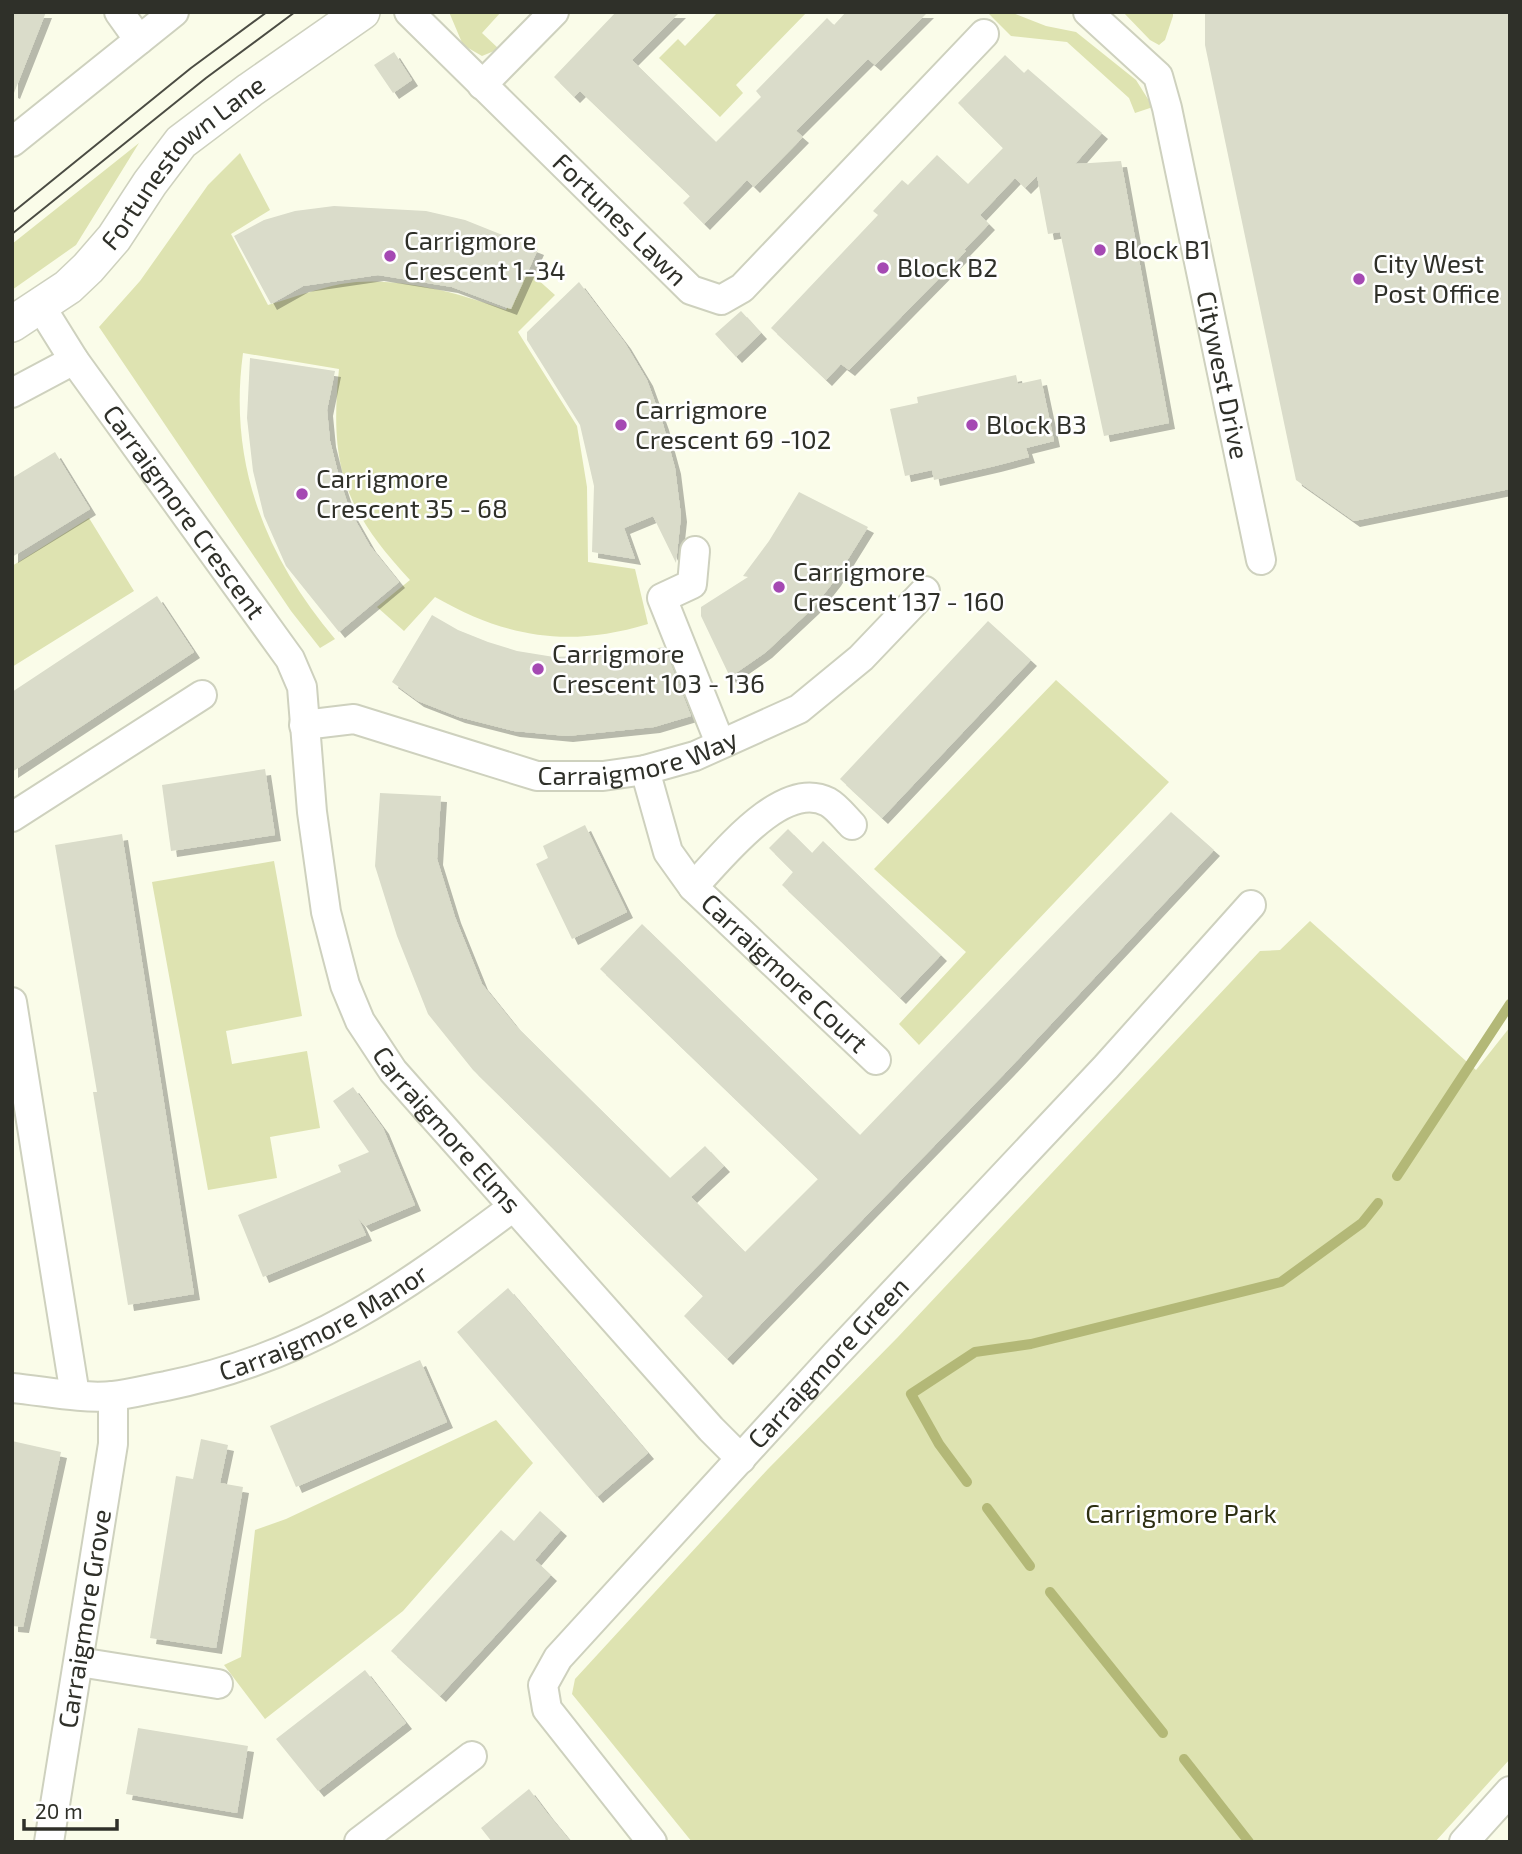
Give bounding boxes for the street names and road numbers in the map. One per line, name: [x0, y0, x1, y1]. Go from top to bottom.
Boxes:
street label: Fortunestown Lane: [94, 68, 270, 256]
street label: Fortunes Lawn: [547, 146, 694, 292]
street label: Citywest Drive: [1191, 288, 1257, 462]
street label: Carraigmore Crescent: [97, 398, 273, 624]
street label: Carraigmore Way: [538, 722, 742, 790]
street label: Carraigmore Court: [696, 886, 875, 1058]
street label: Carraigmore Elms: [367, 1040, 529, 1219]
street label: Carraigmore Manor: [215, 1257, 433, 1386]
street label: Carraigmore Green: [741, 1270, 914, 1454]
street label: Carraigmore Grove: [51, 1507, 116, 1730]

